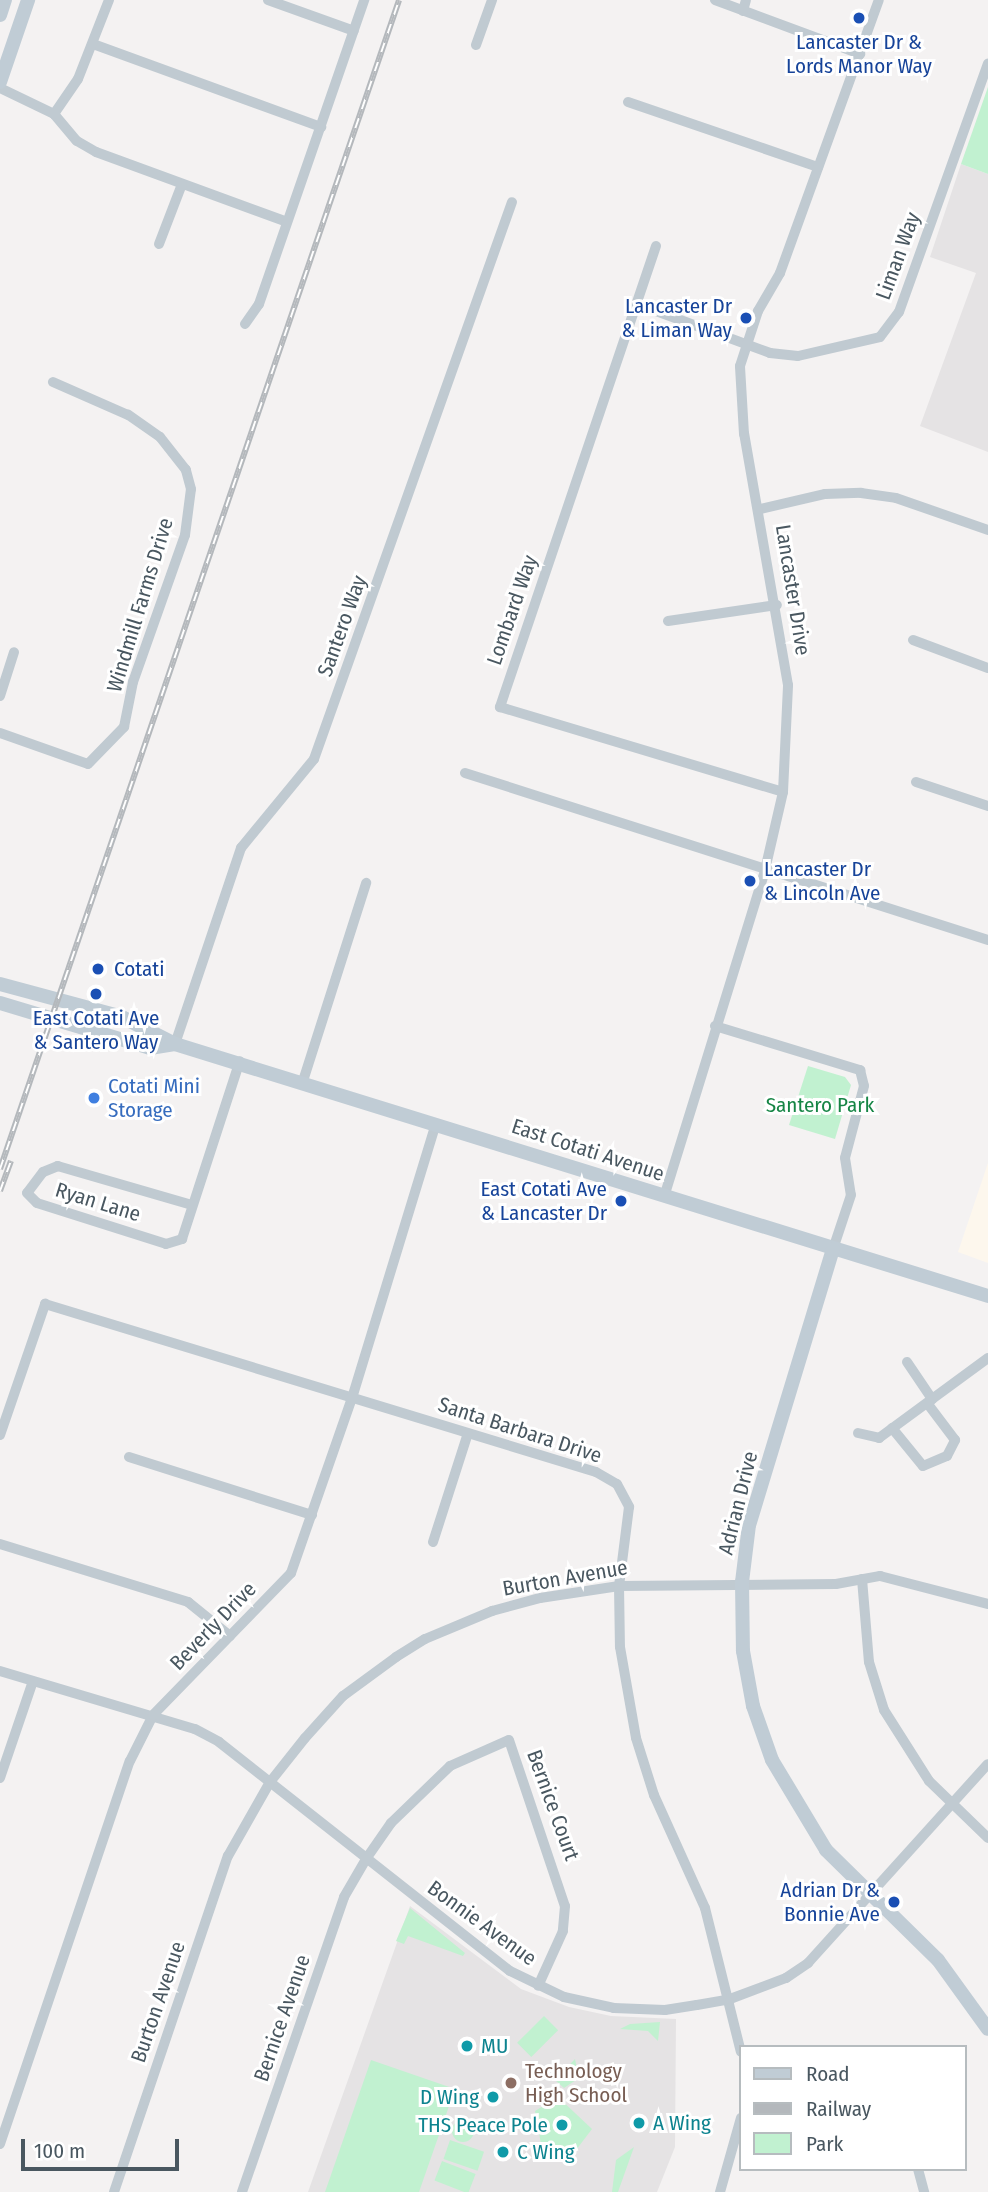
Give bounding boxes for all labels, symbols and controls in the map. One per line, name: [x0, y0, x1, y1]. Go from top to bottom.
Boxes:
marker: Lancaster Dr & Lords Manor Way: [851, 10, 867, 26]
place label: Lancaster Dr & Lords Manor Way: [786, 29, 932, 79]
street label: Liman Way: [871, 209, 925, 303]
place label: Lancaster Dr & Liman Way: [622, 293, 732, 343]
marker: Lancaster Dr & Liman Way: [738, 310, 754, 326]
street label: Windmill Farms Drive: [102, 515, 178, 695]
street label: Lancaster Drive: [770, 523, 816, 657]
street label: Lombard Way: [481, 552, 543, 668]
street label: Santero Way: [312, 572, 372, 680]
place label: Lancaster Dr & Lincoln Ave: [764, 856, 880, 906]
marker: Lancaster Dr & Lincoln Ave: [742, 873, 758, 889]
place label: Cotati: [114, 956, 164, 982]
marker: Cotati: [88, 959, 108, 979]
marker: East Cotati Ave & Santero Way: [88, 986, 104, 1002]
place label: East Cotati Ave & Santero Way: [33, 1005, 159, 1055]
place label: Cotati Mini Storage: [108, 1073, 200, 1123]
marker: Cotati Mini Storage: [86, 1090, 102, 1106]
park label: Santero Park: [766, 1092, 874, 1118]
street label: East Cotati Avenue: [508, 1113, 668, 1187]
place label: East Cotati Ave & Lancaster Dr: [480, 1176, 607, 1226]
street label: Ryan Lane: [52, 1177, 144, 1227]
marker: East Cotati Ave & Lancaster Dr: [613, 1193, 629, 1209]
street label: Santa Barbara Drive: [435, 1392, 605, 1468]
street label: Adrian Drive: [713, 1449, 763, 1557]
street label: Burton Avenue: [501, 1555, 629, 1601]
street label: Beverly Drive: [165, 1577, 261, 1675]
street label: Bernice Court: [521, 1746, 585, 1864]
street label: Bonnie Avenue: [423, 1875, 541, 1971]
place label: Adrian Dr & Bonnie Ave: [780, 1877, 880, 1927]
marker: Adrian Dr & Bonnie Ave: [886, 1894, 902, 1910]
street label: Burton Avenue: [125, 1938, 191, 2066]
street label: Bernice Avenue: [249, 1951, 315, 2085]
place label: MU: [481, 2033, 508, 2059]
marker: MU: [459, 2038, 475, 2054]
legend: [740, 2045, 967, 2171]
place label: Technology High School: [525, 2058, 627, 2108]
text: Road: [806, 2061, 850, 2087]
marker: Technology High School: [503, 2075, 519, 2091]
place label: D Wing: [420, 2084, 479, 2110]
marker: D Wing: [485, 2089, 501, 2105]
text: Railway: [806, 2096, 871, 2122]
place label: A Wing: [653, 2110, 711, 2136]
place label: THS Peace Pole: [418, 2112, 548, 2138]
marker: A Wing: [631, 2115, 647, 2131]
marker: THS Peace Pole: [554, 2117, 570, 2133]
scale bar: [24, 2126, 182, 2170]
text: Park: [806, 2131, 843, 2157]
text: 100 m: [34, 2138, 85, 2164]
place label: C Wing: [517, 2139, 575, 2165]
marker: C Wing: [495, 2144, 511, 2160]

